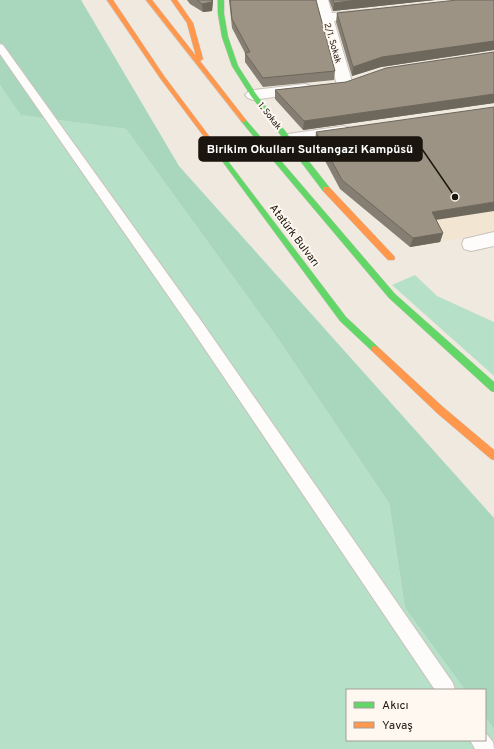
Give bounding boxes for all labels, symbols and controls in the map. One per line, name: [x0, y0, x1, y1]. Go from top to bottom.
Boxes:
street label: 2/1. Sokak: [321, 22, 344, 65]
street label: 1. Sokak: [255, 100, 284, 132]
callout: Birikim Okulları Sultangazi Kampüsü: [199, 137, 422, 161]
text: Birikim Okulları Sultangazi Kampüsü: [207, 142, 413, 158]
street label: Atatürk Bulvarı: [266, 202, 322, 270]
legend: [346, 689, 486, 741]
text: Akıcı: [382, 698, 409, 714]
text: Yavaş: [382, 718, 413, 734]

